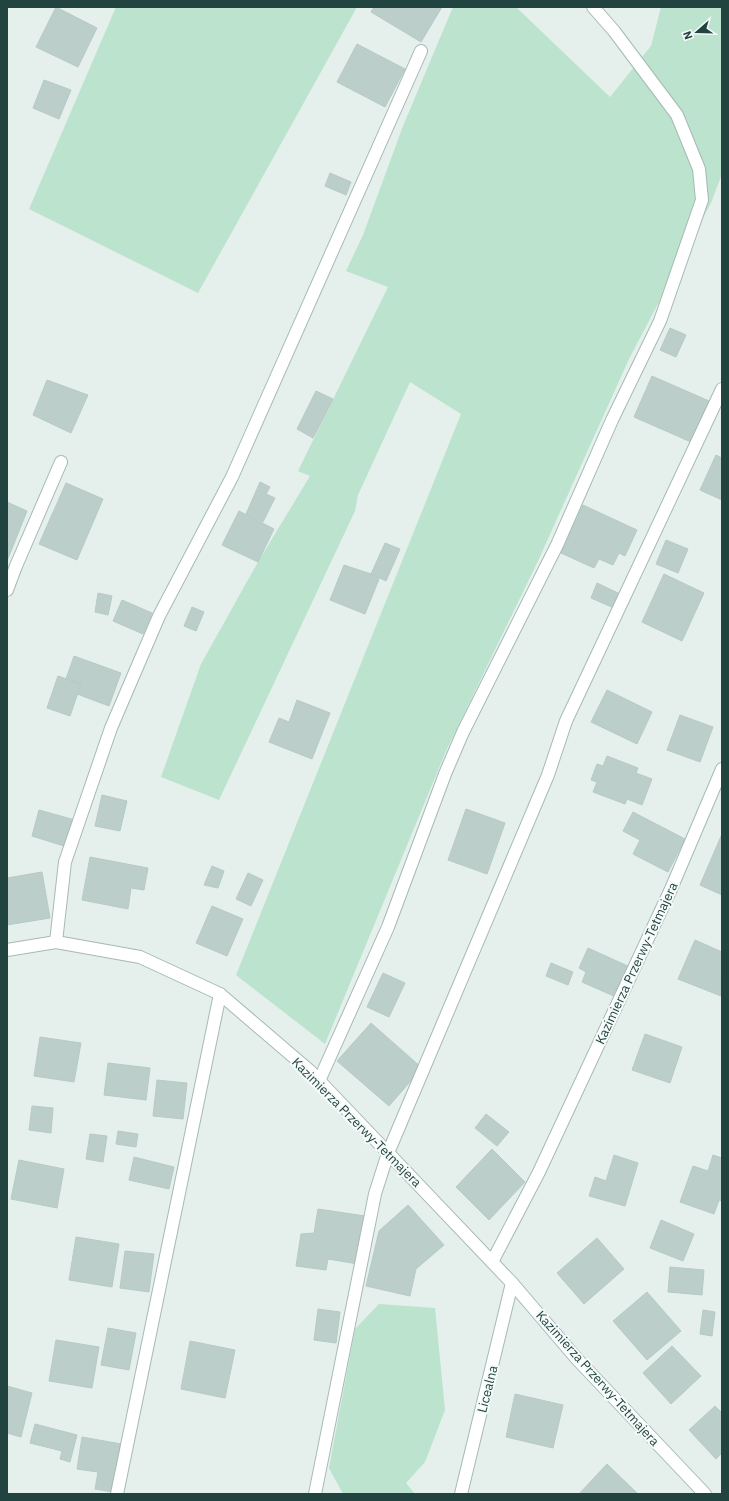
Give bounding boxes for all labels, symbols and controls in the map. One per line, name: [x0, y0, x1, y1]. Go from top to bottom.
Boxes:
north arrow: [677, 12, 717, 52]
text: N: [680, 29, 696, 42]
street label: Kazimierza Przerwy-Tetmajera: [591, 879, 682, 1047]
street label: Kazimierza Przerwy-Tetmajera: [288, 1054, 425, 1191]
street label: Kazimierza Przerwy-Tetmajera: [532, 1307, 663, 1450]
street label: Licealna: [473, 1364, 502, 1415]

